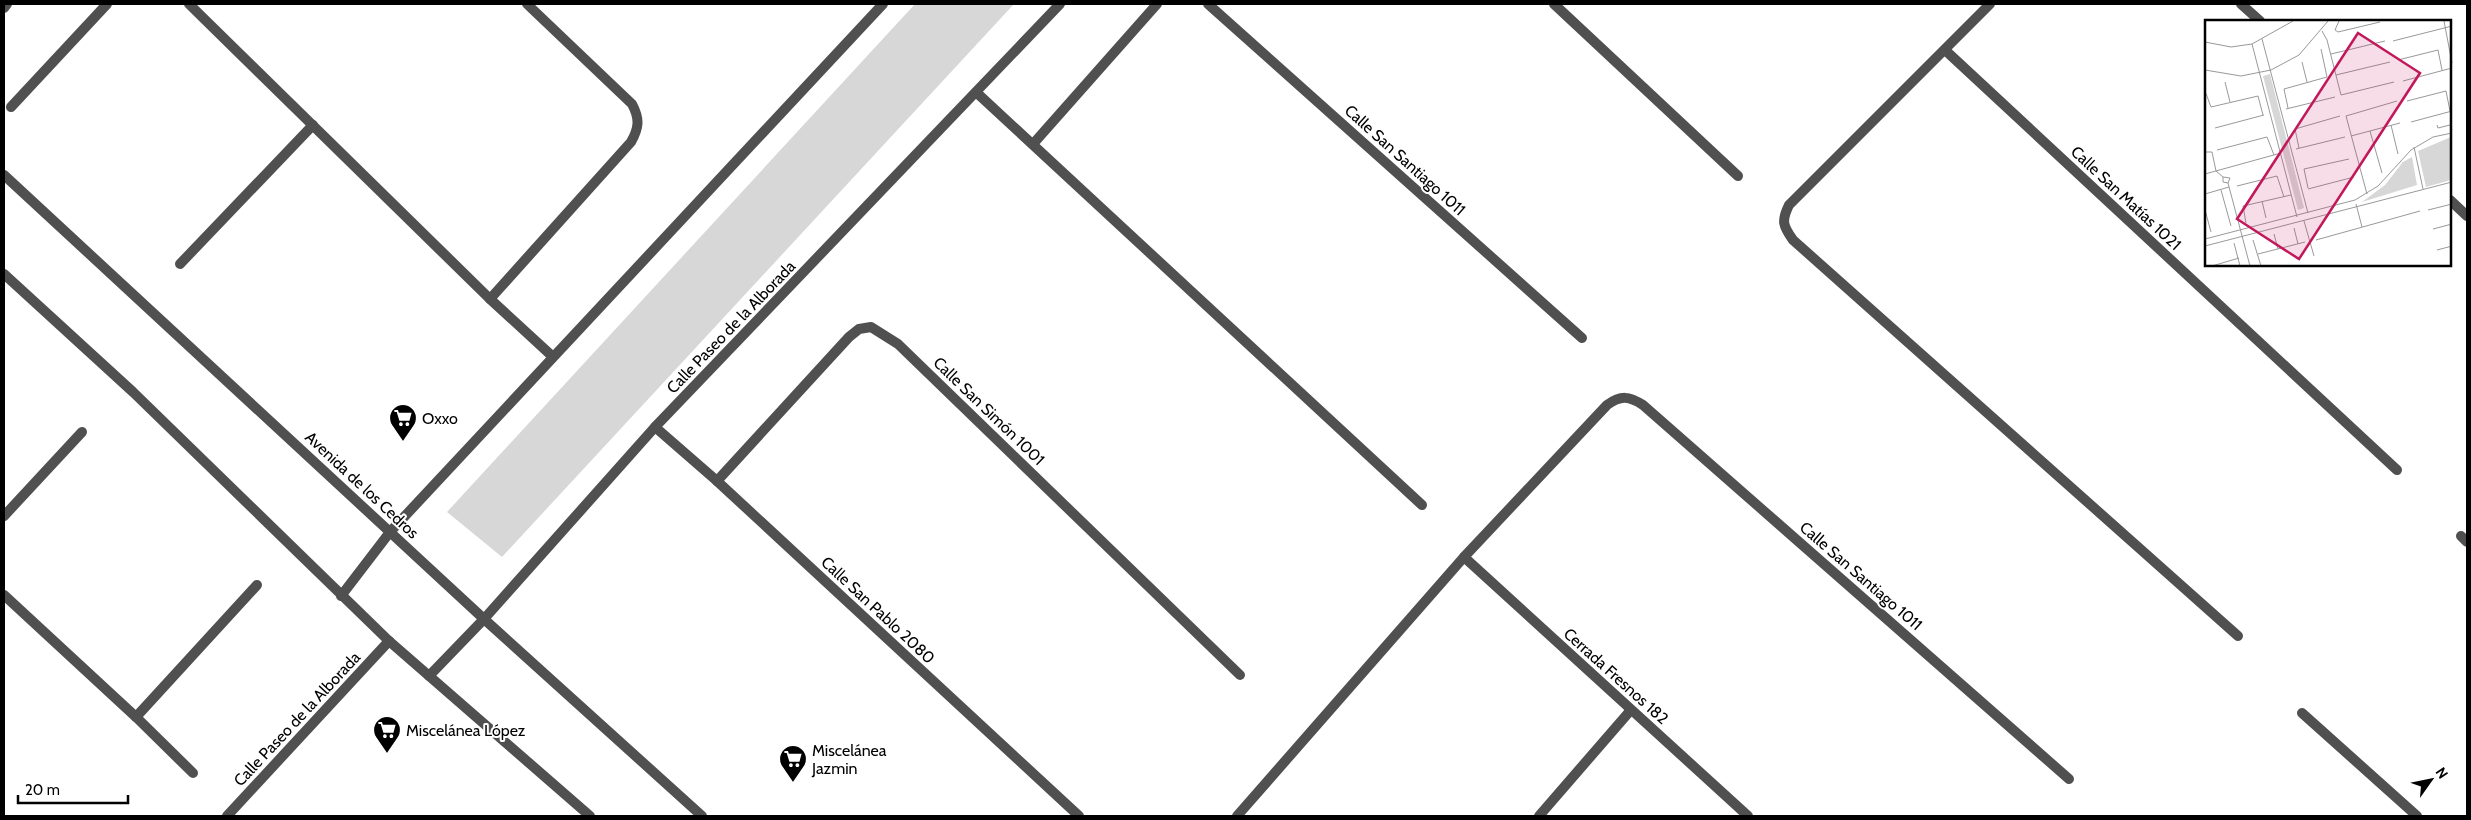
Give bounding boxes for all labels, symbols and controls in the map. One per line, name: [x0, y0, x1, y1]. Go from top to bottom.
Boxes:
inset map: [2205, 20, 2451, 266]
street label: Calle San Santiago 1011: [1341, 101, 1469, 219]
street label: Calle San Matías 1021: [2067, 142, 2185, 254]
street label: Calle Paseo de la Alborada: [663, 257, 799, 397]
street label: Calle San Simón 1001: [929, 353, 1049, 469]
supermarket icon: Oxxo: [388, 403, 418, 442]
place label: Oxxo: [422, 409, 458, 428]
street label: Avenida de los Cedros: [301, 428, 423, 543]
street label: Calle San Santiago 1011: [1796, 518, 1926, 634]
street label: Calle San Pablo 2080: [817, 552, 939, 668]
street label: Cerrada Fresnos 182: [1560, 624, 1672, 728]
street label: Calle Paseo de la Alborada: [230, 648, 364, 790]
supermarket icon: Miscelánea López: [372, 715, 402, 754]
place label: Miscelánea López: [406, 721, 526, 740]
place label: Miscelánea Jazmin: [811, 741, 887, 778]
supermarket icon: Miscelánea Jazmin: [778, 744, 808, 783]
north arrow: [2406, 755, 2456, 805]
text: N: [2432, 764, 2452, 782]
scale bar: [18, 772, 128, 804]
text: 20 m: [25, 781, 60, 799]

